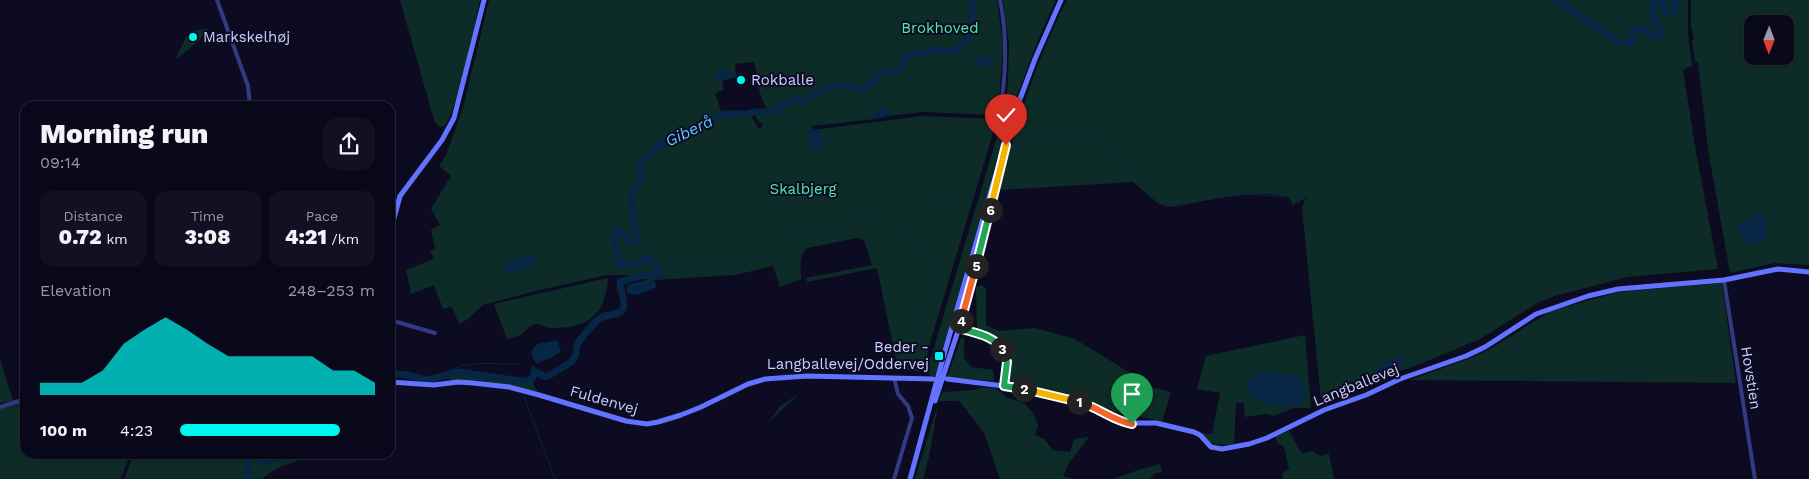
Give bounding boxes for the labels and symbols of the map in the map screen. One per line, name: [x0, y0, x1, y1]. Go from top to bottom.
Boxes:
north arrow: [1744, 15, 1794, 65]
park label: Brokhoved: [901, 19, 979, 37]
place label: Markskelhøj: [203, 28, 290, 46]
marker: Markskelhøj: [187, 31, 199, 43]
place label: Rokballe: [751, 71, 814, 89]
marker: Rokballe: [735, 74, 747, 86]
pin: [985, 94, 1027, 145]
water label: Giberå: [662, 111, 716, 151]
park label: Skalbjerg: [770, 180, 836, 198]
pin: 6: [978, 198, 1002, 222]
pin: 5: [964, 254, 988, 278]
pin: 4: [948, 308, 974, 334]
pin: 3: [990, 336, 1014, 362]
place label: Beder - Langballevej/Oddervej: [767, 338, 929, 373]
street label: Hovstien: [1737, 345, 1765, 411]
marker: Beder - Langballevej/Oddervej: [933, 350, 945, 362]
street label: Langballevej: [1311, 360, 1401, 410]
pin: [1111, 373, 1153, 424]
pin: 2: [1012, 376, 1036, 402]
street label: Fuldenvej: [568, 382, 640, 418]
pin: 1: [1066, 390, 1092, 414]

